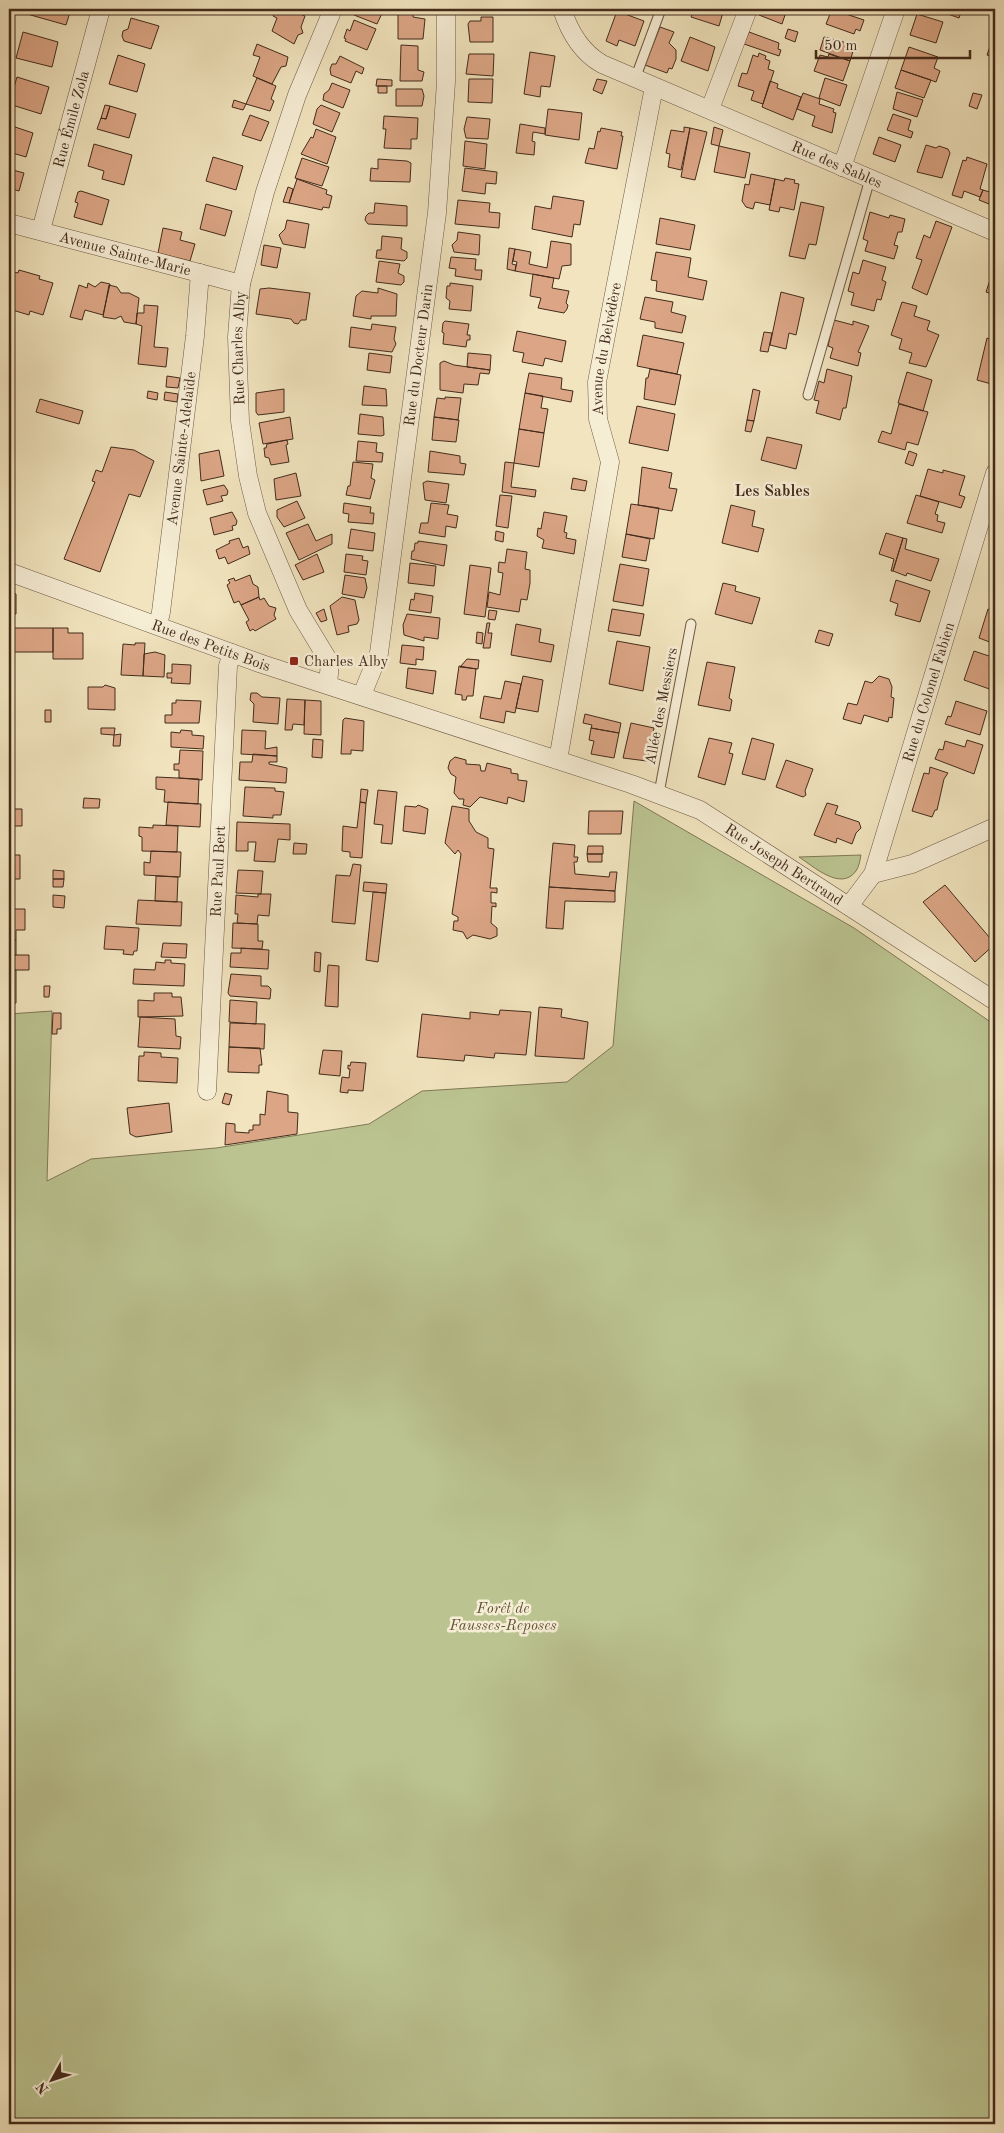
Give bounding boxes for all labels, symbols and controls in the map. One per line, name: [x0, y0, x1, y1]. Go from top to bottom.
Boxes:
scale bar: [816, 28, 970, 60]
text: 50 m: [824, 39, 858, 54]
street label: Rue Émile Zola: [52, 69, 93, 170]
street label: Rue des Sables: [789, 140, 884, 192]
street label: Avenue Sainte-Marie: [57, 230, 192, 279]
street label: Avenue du Belvédère: [591, 281, 625, 416]
street label: Rue du Docteur Darin: [403, 283, 437, 427]
street label: Rue Charles Alby: [231, 290, 249, 405]
street label: Avenue Sainte-Adelaïde: [166, 371, 200, 527]
district label: Les Sables: [734, 484, 810, 500]
street label: Rue des Petits Bois: [149, 618, 272, 675]
street label: Rue du Colonel Fabien: [901, 621, 958, 765]
street label: Allée des Messiers: [644, 646, 681, 766]
marker: Charles Alby: [288, 655, 300, 667]
place label: Charles Alby: [304, 655, 389, 670]
street label: Rue Joseph Bertrand: [721, 822, 845, 909]
street label: Rue Paul Bert: [210, 825, 229, 918]
park label: Forêt de Fausses-Reposes: [448, 1602, 557, 1634]
north arrow: [28, 2056, 78, 2106]
text: N: [34, 2079, 52, 2096]

